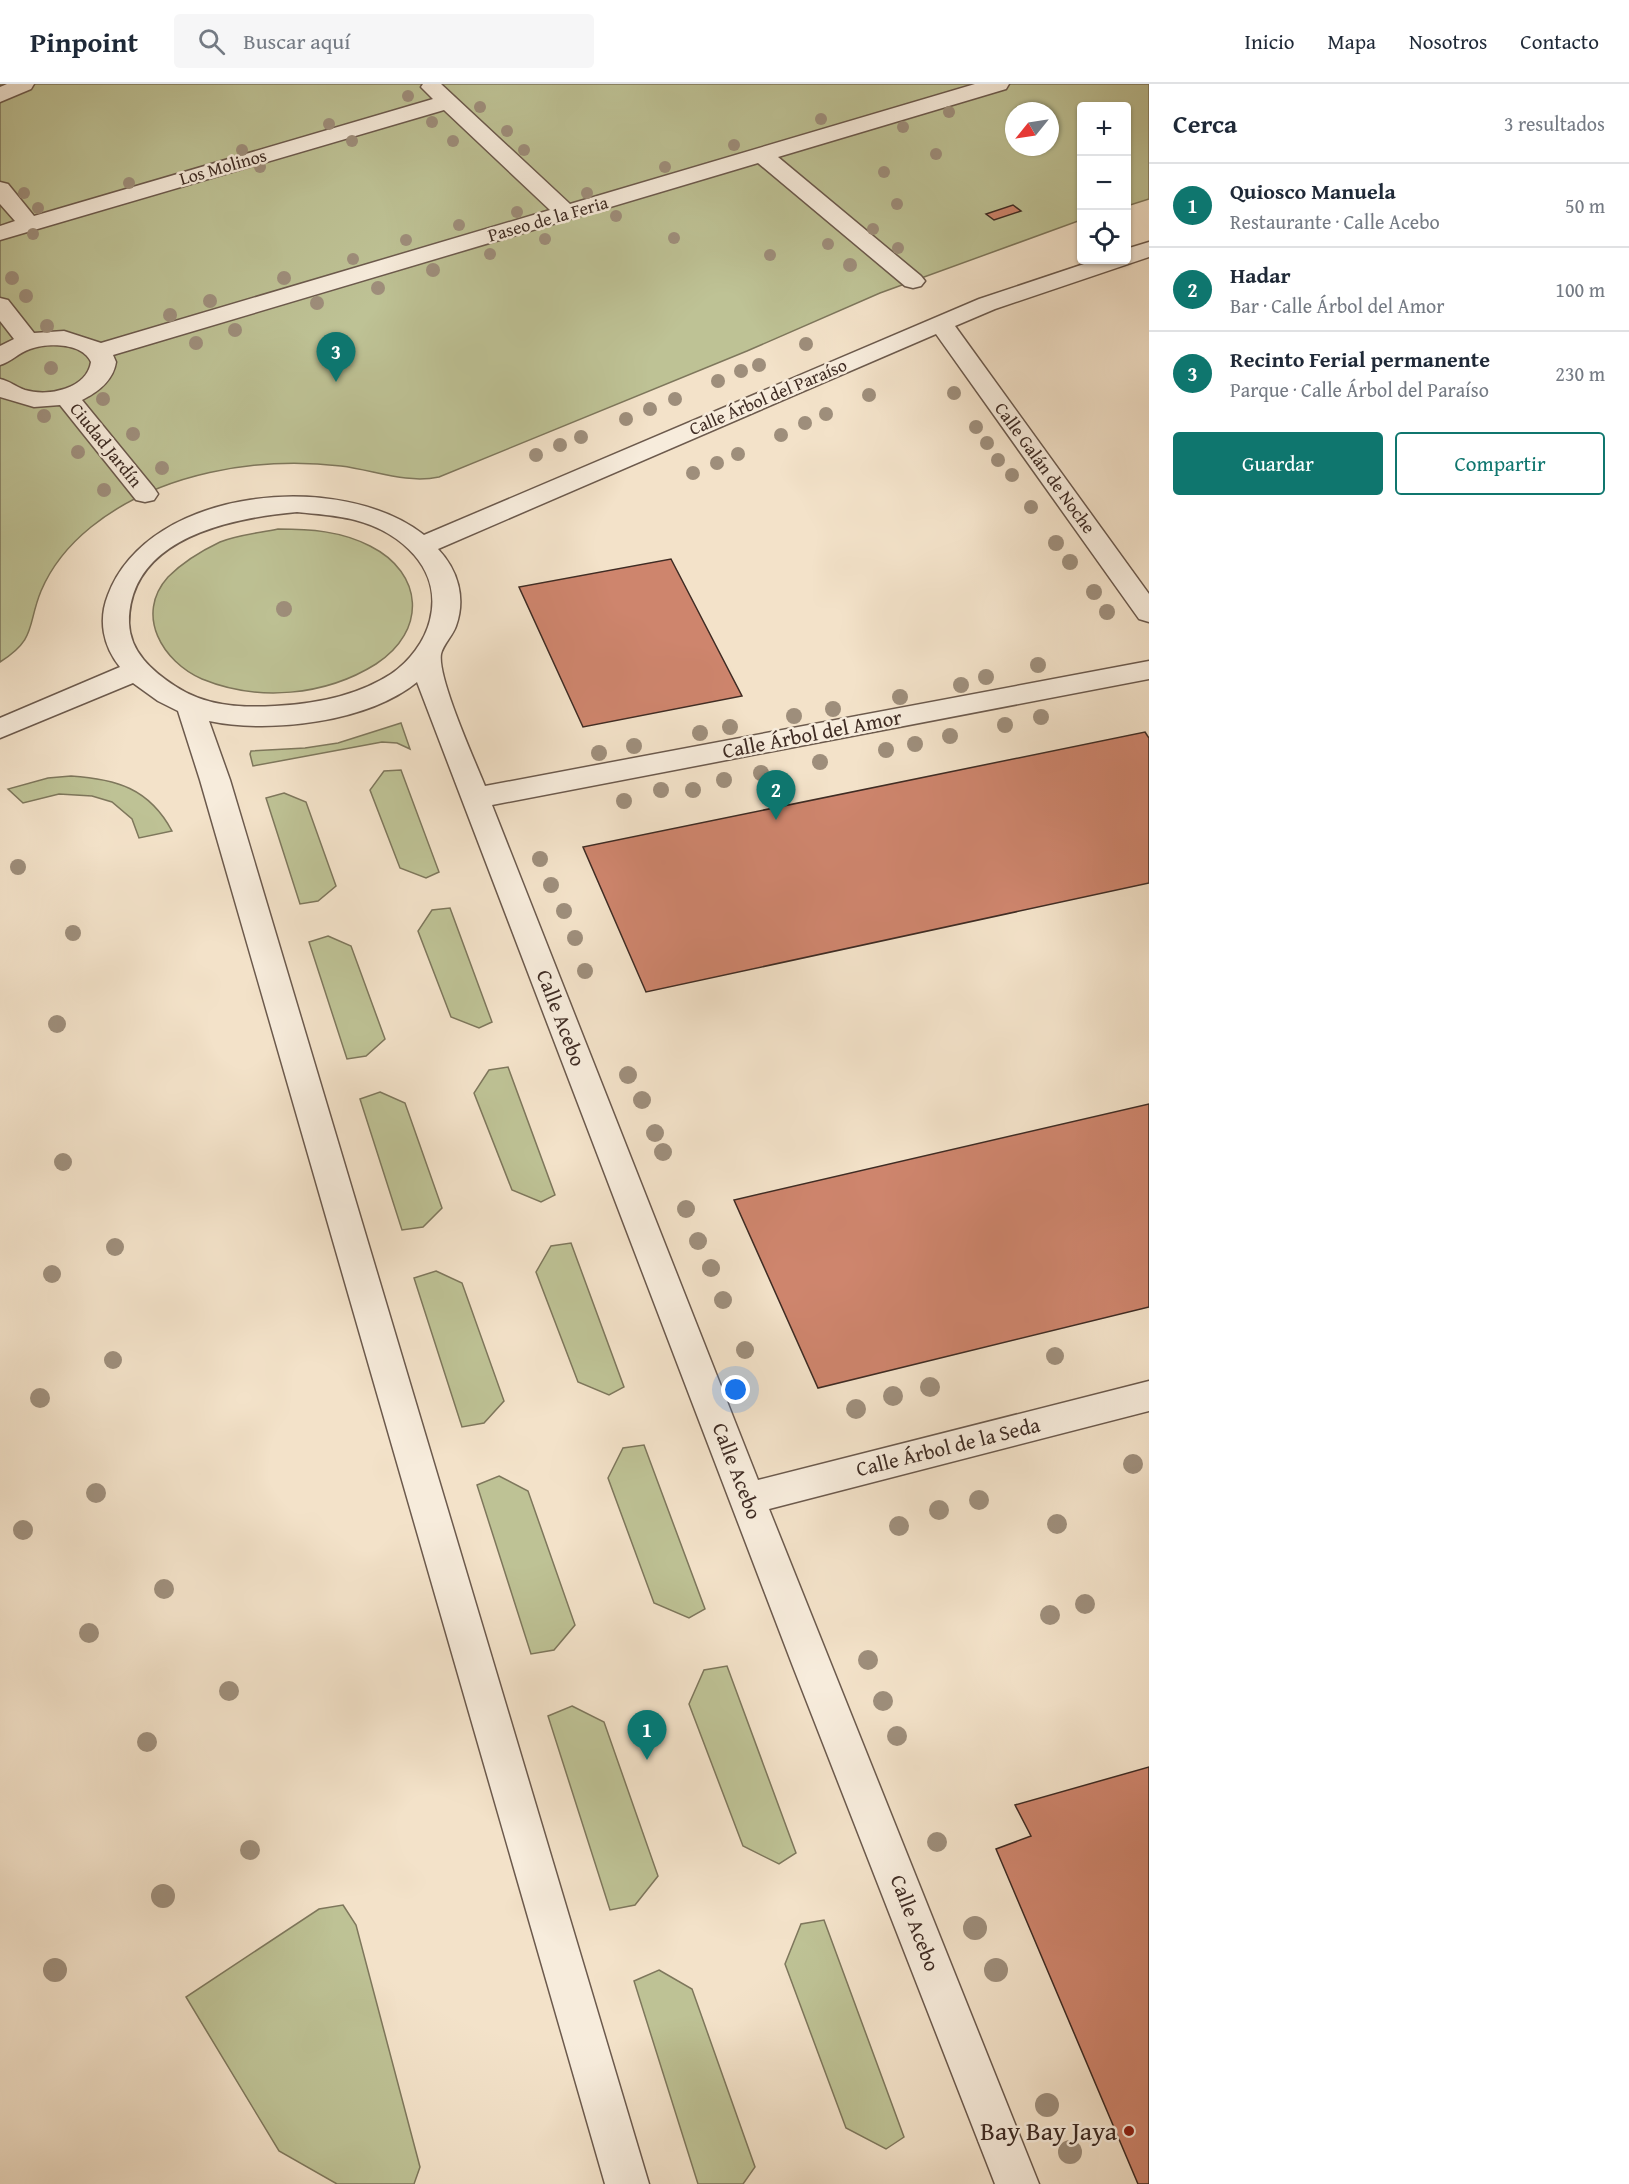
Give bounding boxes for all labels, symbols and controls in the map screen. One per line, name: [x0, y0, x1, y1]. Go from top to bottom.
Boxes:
search box: [174, 14, 594, 68]
text: Pinpoint: [30, 21, 138, 62]
icon: search: [195, 25, 228, 58]
text: Buscar aquí: [243, 25, 350, 57]
text: Inicio: [1245, 26, 1295, 57]
text: Mapa: [1328, 26, 1376, 57]
text: Nosotros: [1409, 26, 1487, 57]
text: Contacto: [1520, 26, 1599, 57]
north arrow: [1005, 102, 1059, 156]
map controls: [1077, 102, 1131, 264]
button: +: [1077, 102, 1131, 156]
text: Cerca: [1173, 104, 1237, 143]
text: 3 resultados: [1504, 109, 1605, 138]
street label: Los Molinos: [176, 141, 270, 192]
button: −: [1077, 156, 1131, 210]
text: Quiosco Manuela: [1230, 175, 1396, 207]
street label: Paseo de la Feria: [485, 188, 612, 249]
text: 1: [1187, 191, 1198, 220]
text: 50 m: [1565, 191, 1605, 220]
text: Restaurante · Calle Acebo: [1230, 207, 1440, 236]
button: locate: [1077, 210, 1131, 264]
text: Hadar: [1230, 259, 1291, 291]
text: 2: [1187, 275, 1198, 304]
text: 100 m: [1555, 275, 1605, 304]
text: Bar · Calle Árbol del Amor: [1230, 291, 1444, 320]
pin: 3: [316, 332, 356, 382]
text: Recinto Ferial permanente: [1230, 343, 1490, 375]
street label: Calle Árbol del Paraíso: [685, 351, 851, 442]
text: 3: [1187, 359, 1198, 388]
text: 230 m: [1555, 359, 1605, 388]
text: Parque · Calle Árbol del Paraíso: [1230, 375, 1489, 404]
street label: Ciudad Jardín: [64, 396, 149, 493]
street label: Calle Galán de Noche: [988, 396, 1102, 539]
button: Guardar: [1173, 432, 1383, 495]
button: Compartir: [1395, 432, 1605, 495]
street label: Calle Árbol del Amor: [720, 701, 904, 766]
pin: 2: [756, 770, 796, 820]
street label: Calle Acebo: [529, 965, 594, 1071]
your location: [721, 1375, 750, 1404]
street label: Calle Árbol de la Seda: [853, 1409, 1043, 1484]
street label: Calle Acebo: [705, 1418, 770, 1524]
pin: 1: [628, 1710, 666, 1760]
street label: Calle Acebo: [883, 1870, 948, 1976]
place label: Bay Bay Jaya: [980, 2111, 1118, 2150]
marker: Bay Bay Jaya: [1122, 2124, 1136, 2138]

